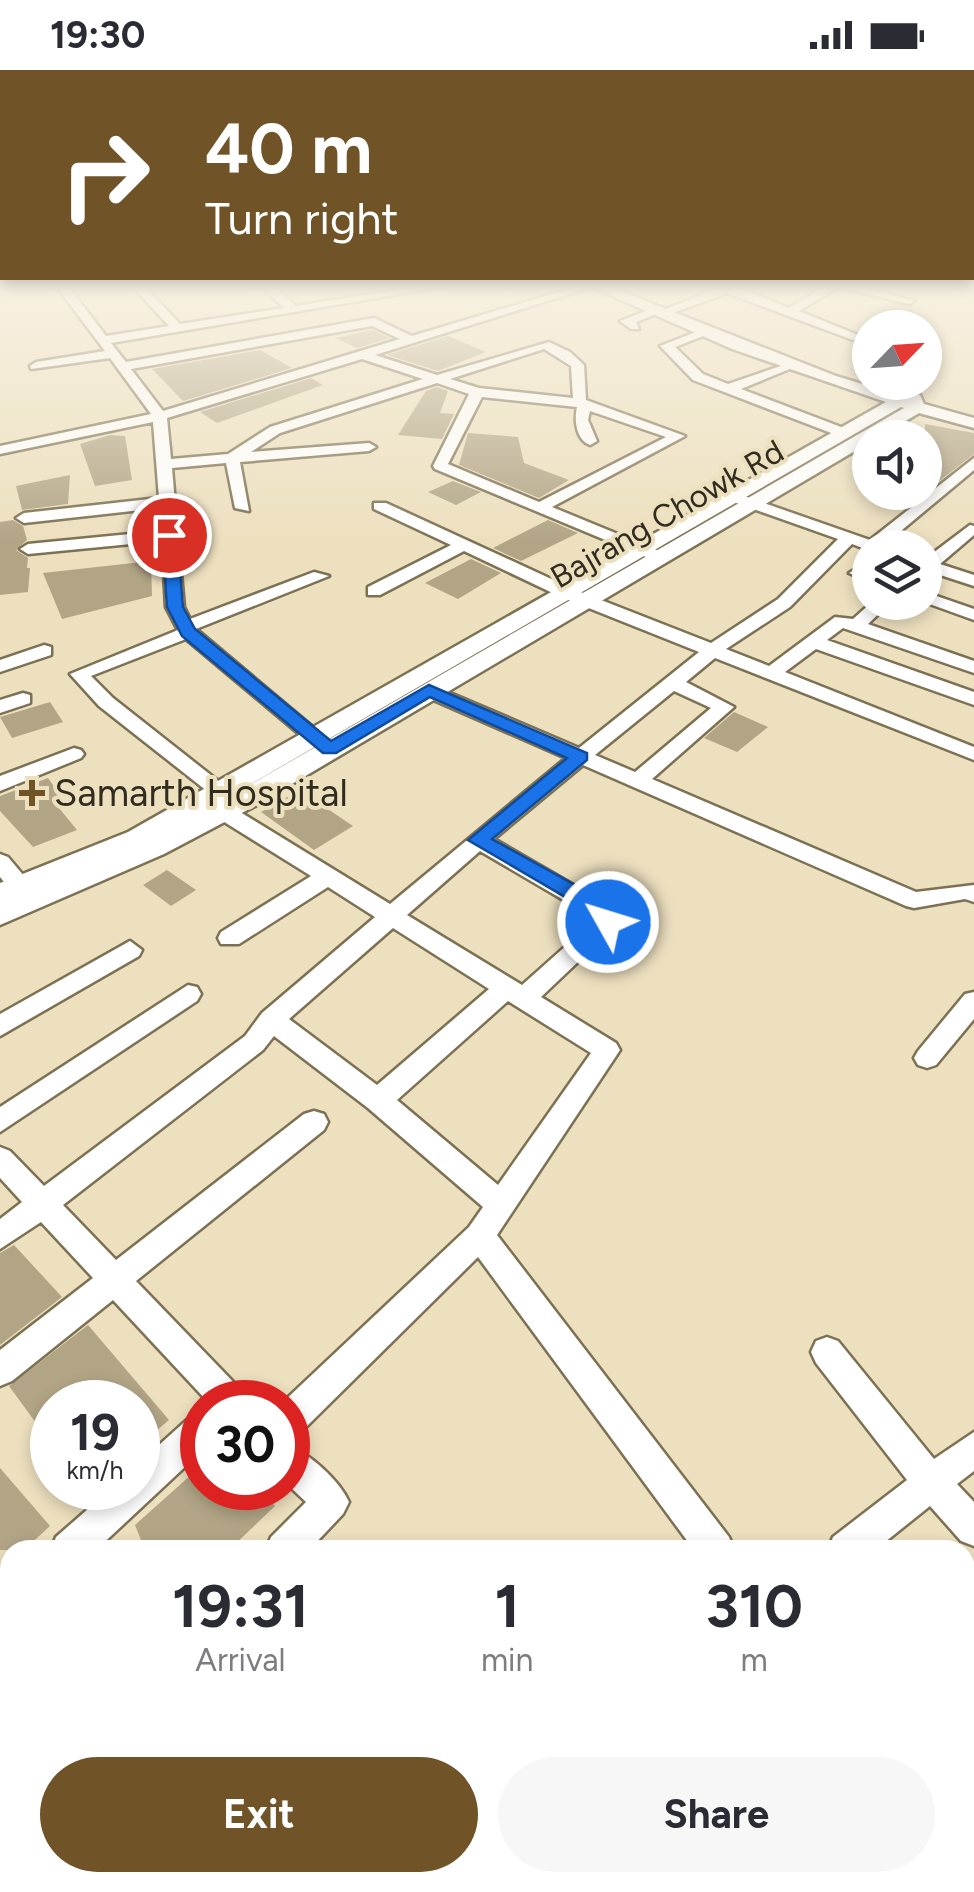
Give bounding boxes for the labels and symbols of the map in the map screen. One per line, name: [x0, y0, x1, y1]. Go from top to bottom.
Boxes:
north arrow: [852, 310, 942, 400]
street label: Bajrang Chowk Rd: [544, 432, 790, 596]
pin: [127, 493, 212, 578]
place label: Samarth Hospital: [54, 770, 348, 816]
marker: Samarth Hospital: [19, 780, 45, 806]
position arrow: [556, 870, 660, 974]
speed limit sign: 30: [180, 1380, 310, 1510]

